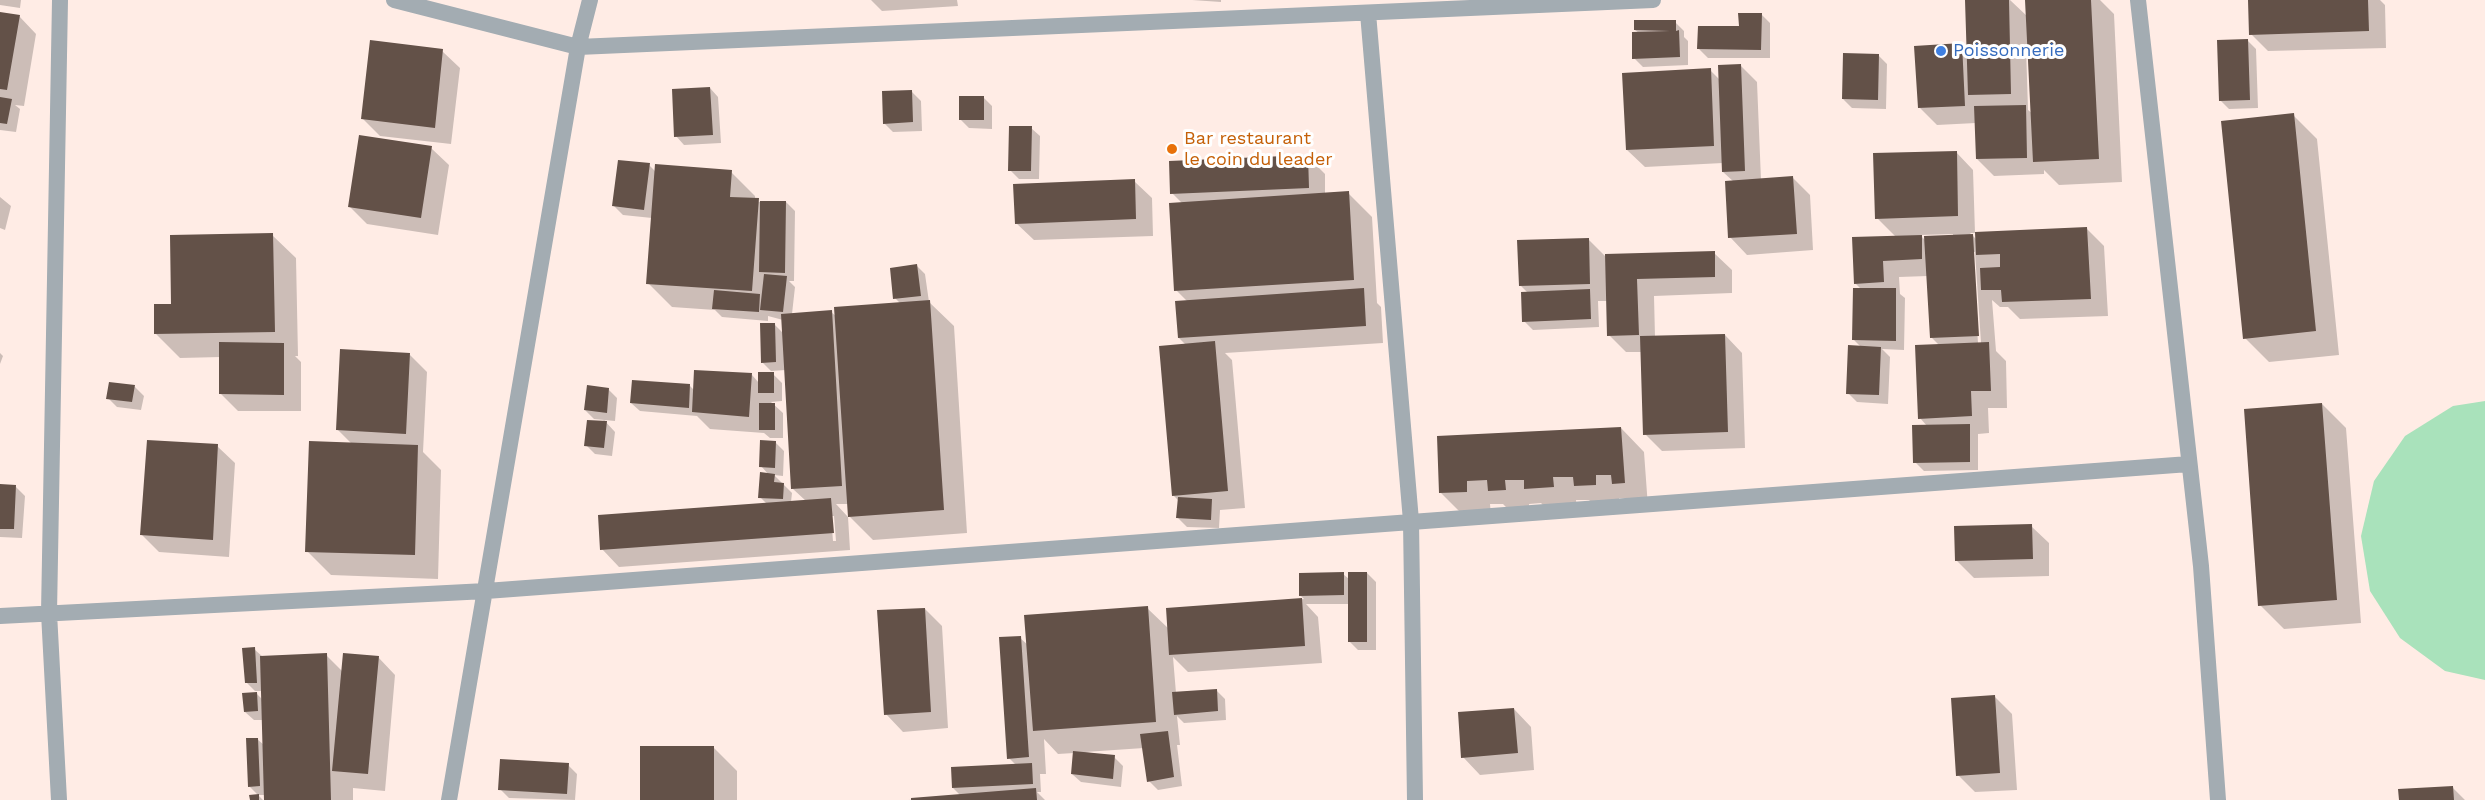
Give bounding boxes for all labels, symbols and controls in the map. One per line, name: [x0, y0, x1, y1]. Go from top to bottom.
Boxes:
place label: Poissonnerie: [1953, 40, 2064, 62]
marker: Poissonnerie: [1934, 44, 1948, 58]
place label: Bar restaurant le coin du leader: [1184, 128, 1333, 170]
marker: Bar restaurant le coin du leader: [1165, 142, 1179, 156]

